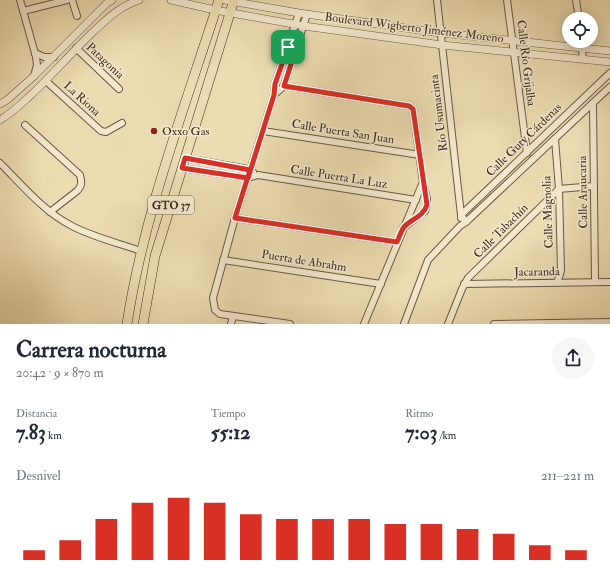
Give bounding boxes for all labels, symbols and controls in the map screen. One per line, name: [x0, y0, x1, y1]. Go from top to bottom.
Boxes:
street label: Boulevard Wigberto Jiménez Moreno: [324, 10, 504, 46]
map controls: [562, 12, 598, 48]
button: locate: [562, 12, 598, 48]
street label: Calle Río Grijalba: [513, 19, 539, 108]
pin: [271, 30, 305, 64]
icon: arrive: [277, 36, 299, 58]
street label: Patagonia: [83, 40, 128, 83]
street label: Río Usumacinta: [427, 73, 451, 152]
street label: La Riona: [60, 78, 104, 120]
street label: Calle Guty Cárdenas: [483, 100, 565, 180]
street label: Calle Puerta San Juan: [291, 116, 395, 148]
place label: Oxxo Gas: [162, 124, 210, 139]
marker: Oxxo Gas: [149, 126, 159, 136]
street label: Calle Araucaria: [575, 154, 591, 229]
street label: Calle Puerta La Luz: [289, 162, 389, 192]
street label: Calle Magnolia: [539, 174, 557, 249]
road number: GTO 37: [148, 196, 194, 214]
street label: Calle Tabachín: [471, 201, 531, 261]
street label: Puerta de Abrahm: [260, 247, 348, 275]
street label: Jacaranda: [513, 264, 561, 280]
text: Carrera nocturna: [16, 336, 166, 364]
button: share: [552, 337, 594, 379]
text: 20:42 · 9 × 870 m: [16, 365, 103, 381]
text: Distancia: [16, 407, 57, 420]
text: Tiempo: [211, 407, 246, 420]
text: Ritmo: [405, 407, 433, 420]
text: 7.83: [16, 420, 46, 445]
text: 55:12: [211, 420, 250, 445]
text: 7:03: [405, 420, 437, 445]
text: km: [46, 429, 62, 442]
text: /km: [437, 429, 456, 442]
text: Desnivel: [16, 468, 61, 484]
text: 211–221 m: [541, 468, 594, 484]

